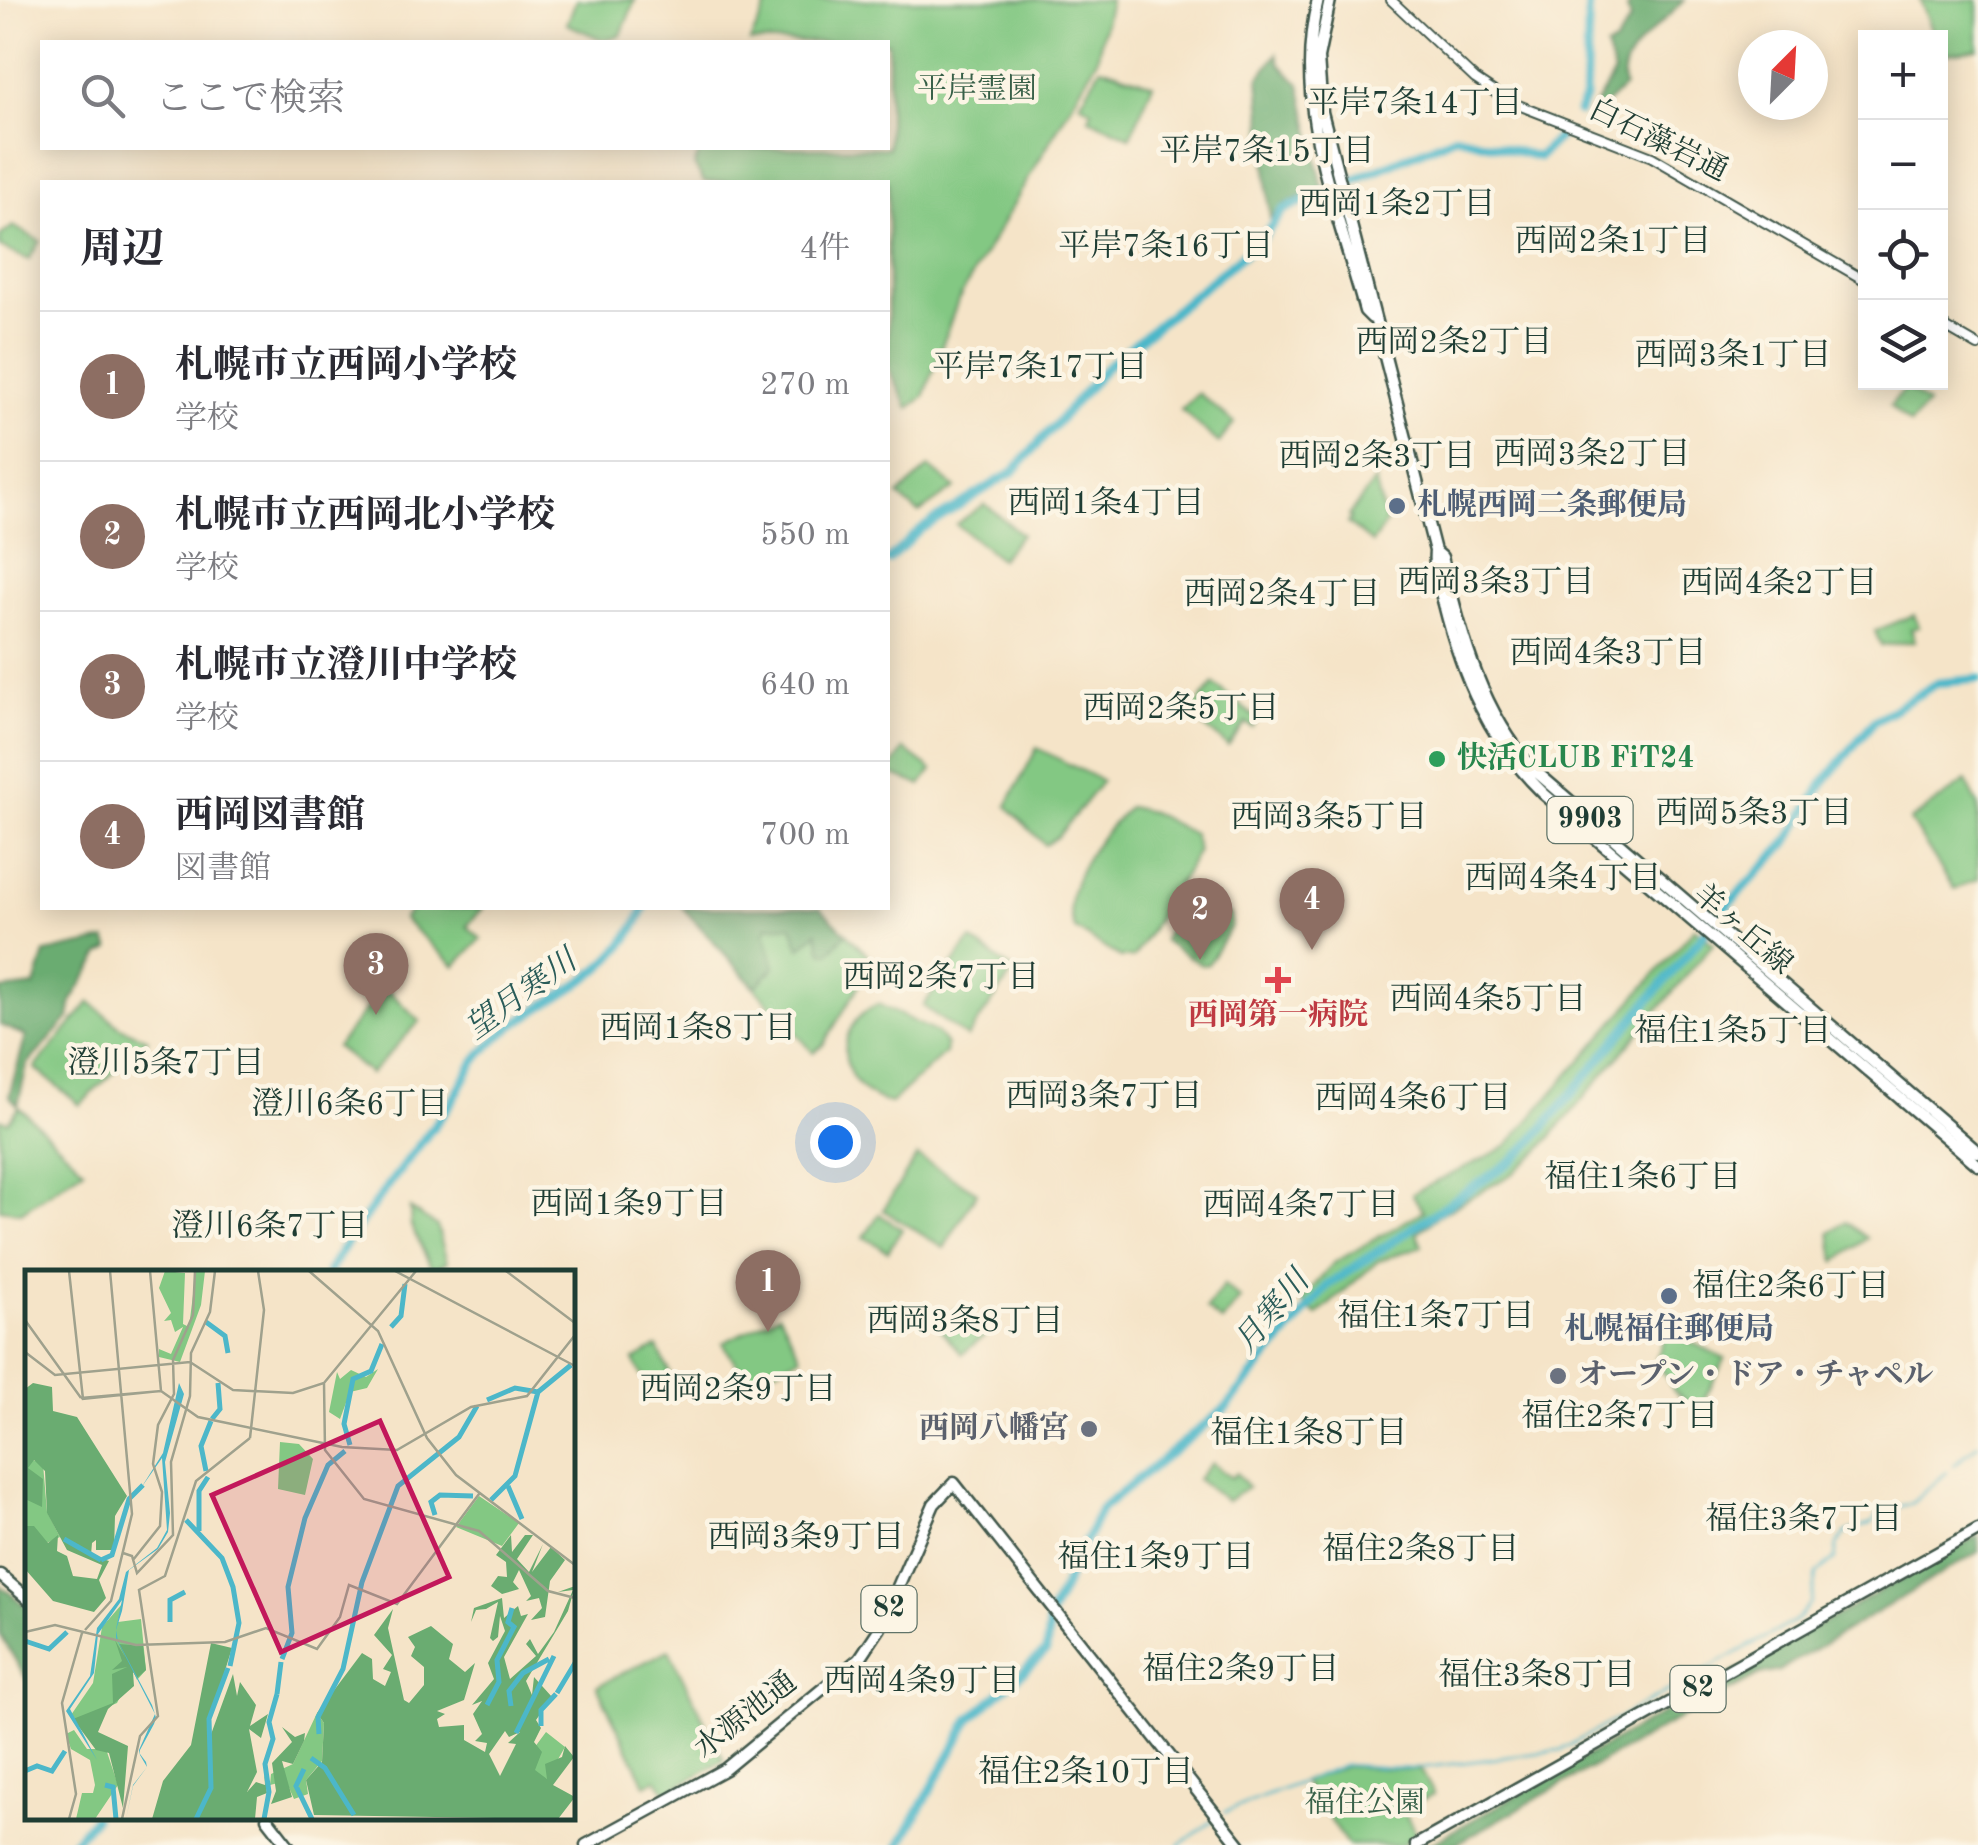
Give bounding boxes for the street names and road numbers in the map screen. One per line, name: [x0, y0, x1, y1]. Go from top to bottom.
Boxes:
street label: 白石藻岩通: [1584, 92, 1733, 187]
road number: 9903: [1548, 797, 1632, 843]
street label: 羊ヶ丘線: [1687, 877, 1799, 981]
road number: 82: [862, 1586, 916, 1632]
street label: 水源池通: [688, 1665, 803, 1765]
road number: 82: [1670, 1666, 1726, 1712]

